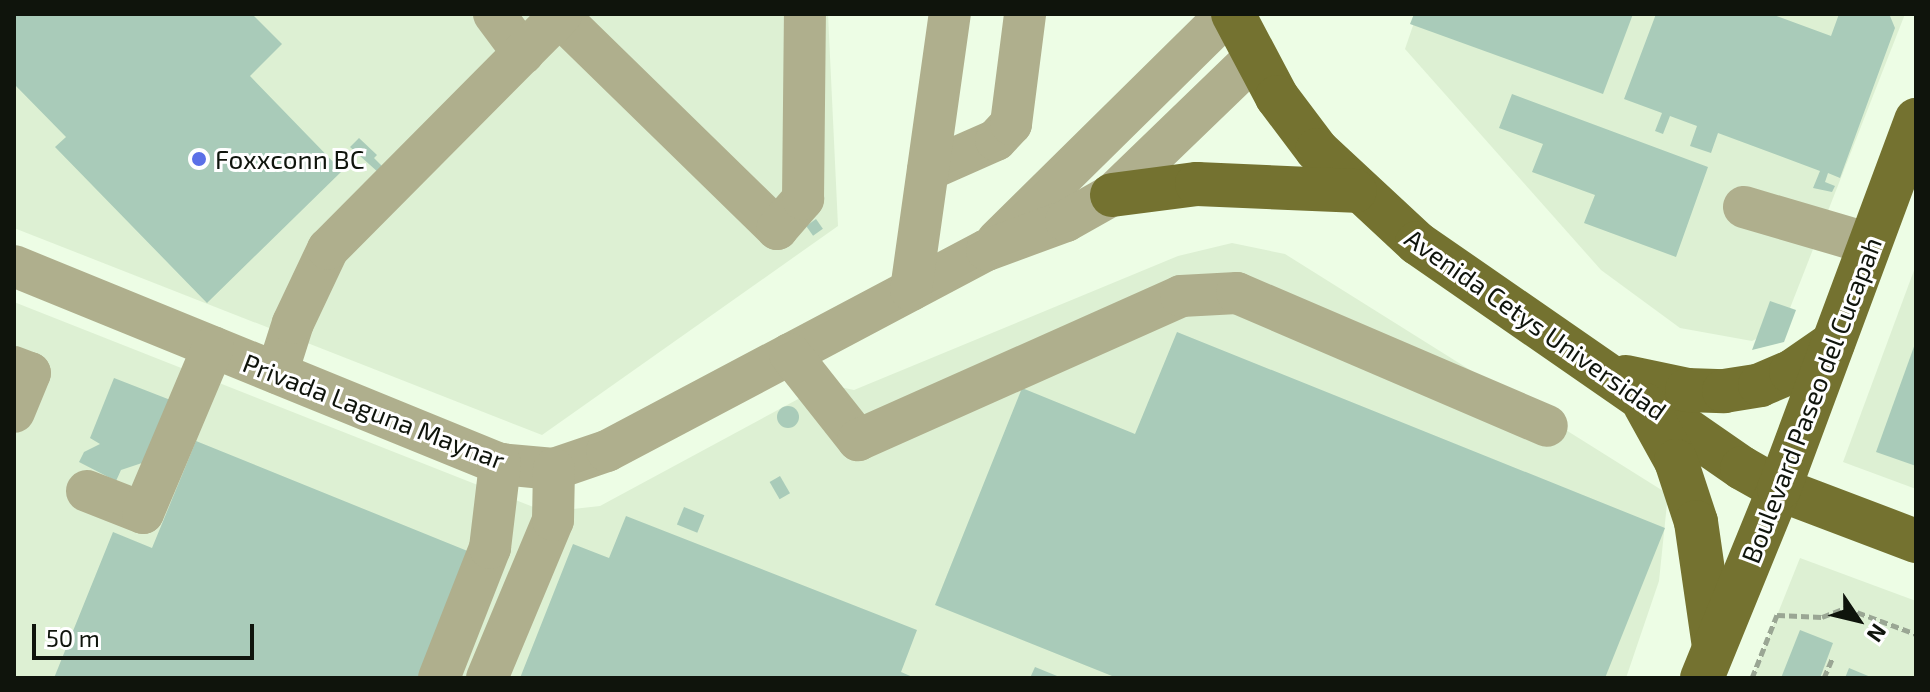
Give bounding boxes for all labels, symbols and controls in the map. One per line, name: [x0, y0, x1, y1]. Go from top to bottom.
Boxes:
place label: Foxxconn BC: [215, 143, 364, 175]
marker: Foxxconn BC: [190, 150, 208, 168]
street label: Avenida Cetys Universidad: [1399, 222, 1673, 426]
street label: Boulevard Paseo del Cucapah: [1734, 233, 1888, 567]
street label: Privada Laguna Maynar: [239, 347, 509, 475]
north arrow: [1818, 580, 1898, 660]
scale bar: [36, 608, 258, 658]
text: N: [1862, 620, 1893, 648]
text: 50 m: [46, 623, 100, 652]

